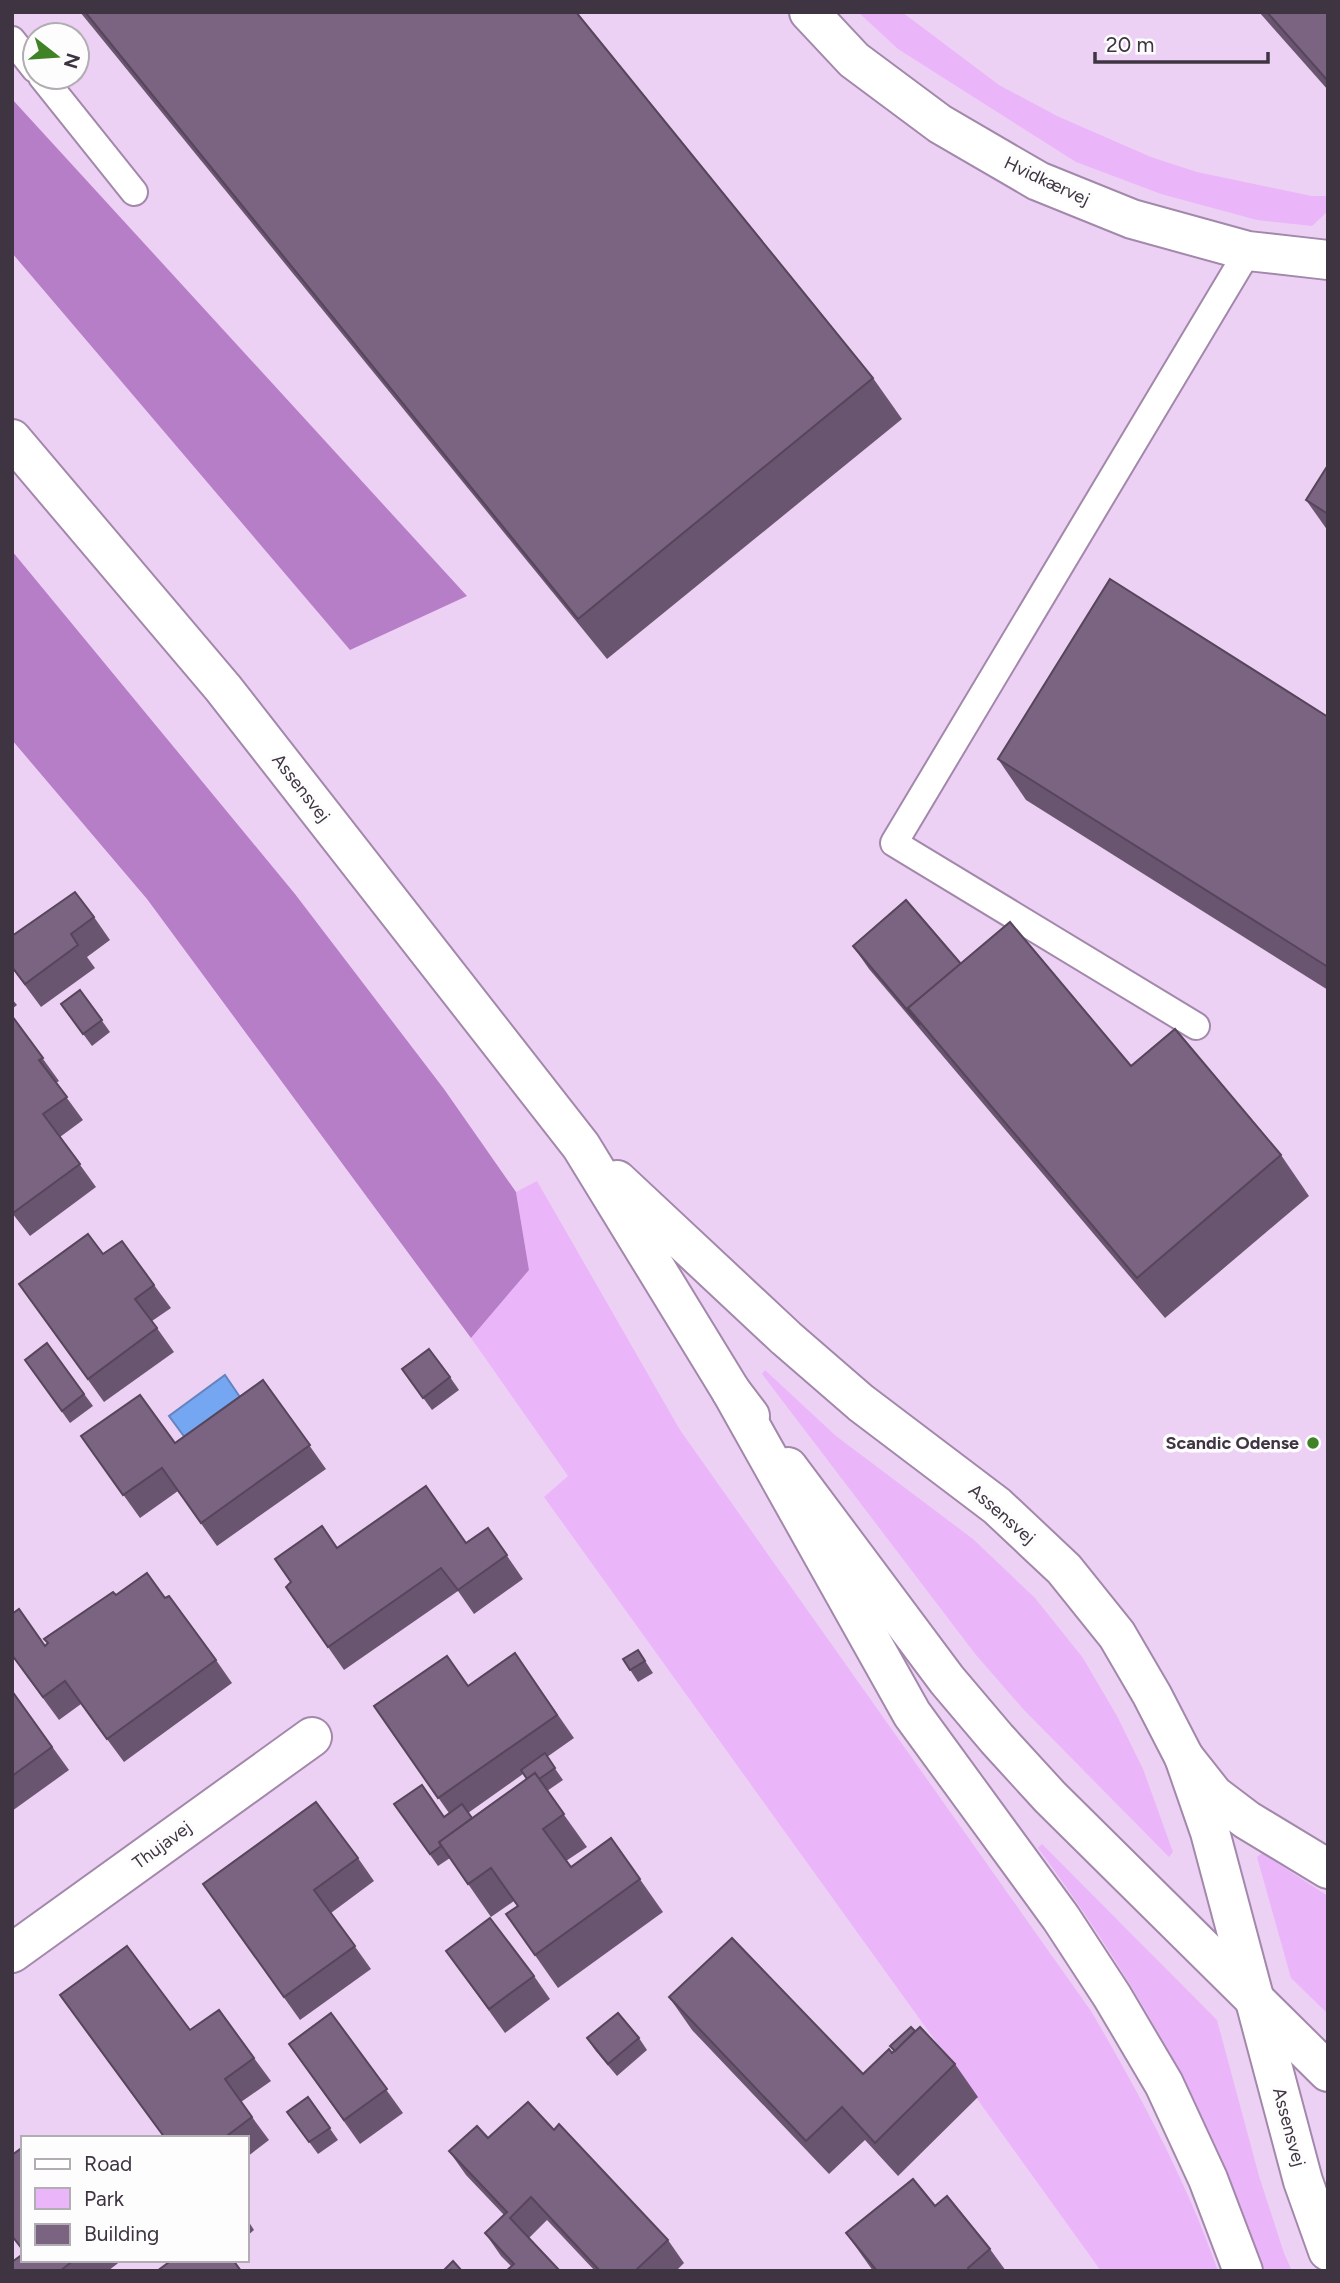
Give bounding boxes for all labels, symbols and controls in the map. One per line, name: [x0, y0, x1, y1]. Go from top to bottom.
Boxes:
north arrow: [21, 21, 91, 91]
scale bar: [1095, 21, 1268, 65]
text: 20 m: [1106, 32, 1154, 57]
text: N: [59, 50, 85, 71]
street label: Hvidkærvej: [1001, 152, 1093, 210]
street label: Assensvej: [267, 749, 335, 827]
place label: Scandic Odense: [1165, 1432, 1299, 1454]
marker: Scandic Odense: [1305, 1435, 1321, 1451]
street label: Assensvej: [964, 1479, 1040, 1549]
street label: Thujavej: [128, 1816, 196, 1874]
street label: Assensvej: [1268, 2085, 1310, 2169]
legend: [21, 2136, 248, 2262]
text: Road: [84, 2151, 132, 2176]
text: Park: [84, 2186, 125, 2211]
text: Building: [84, 2221, 159, 2246]

